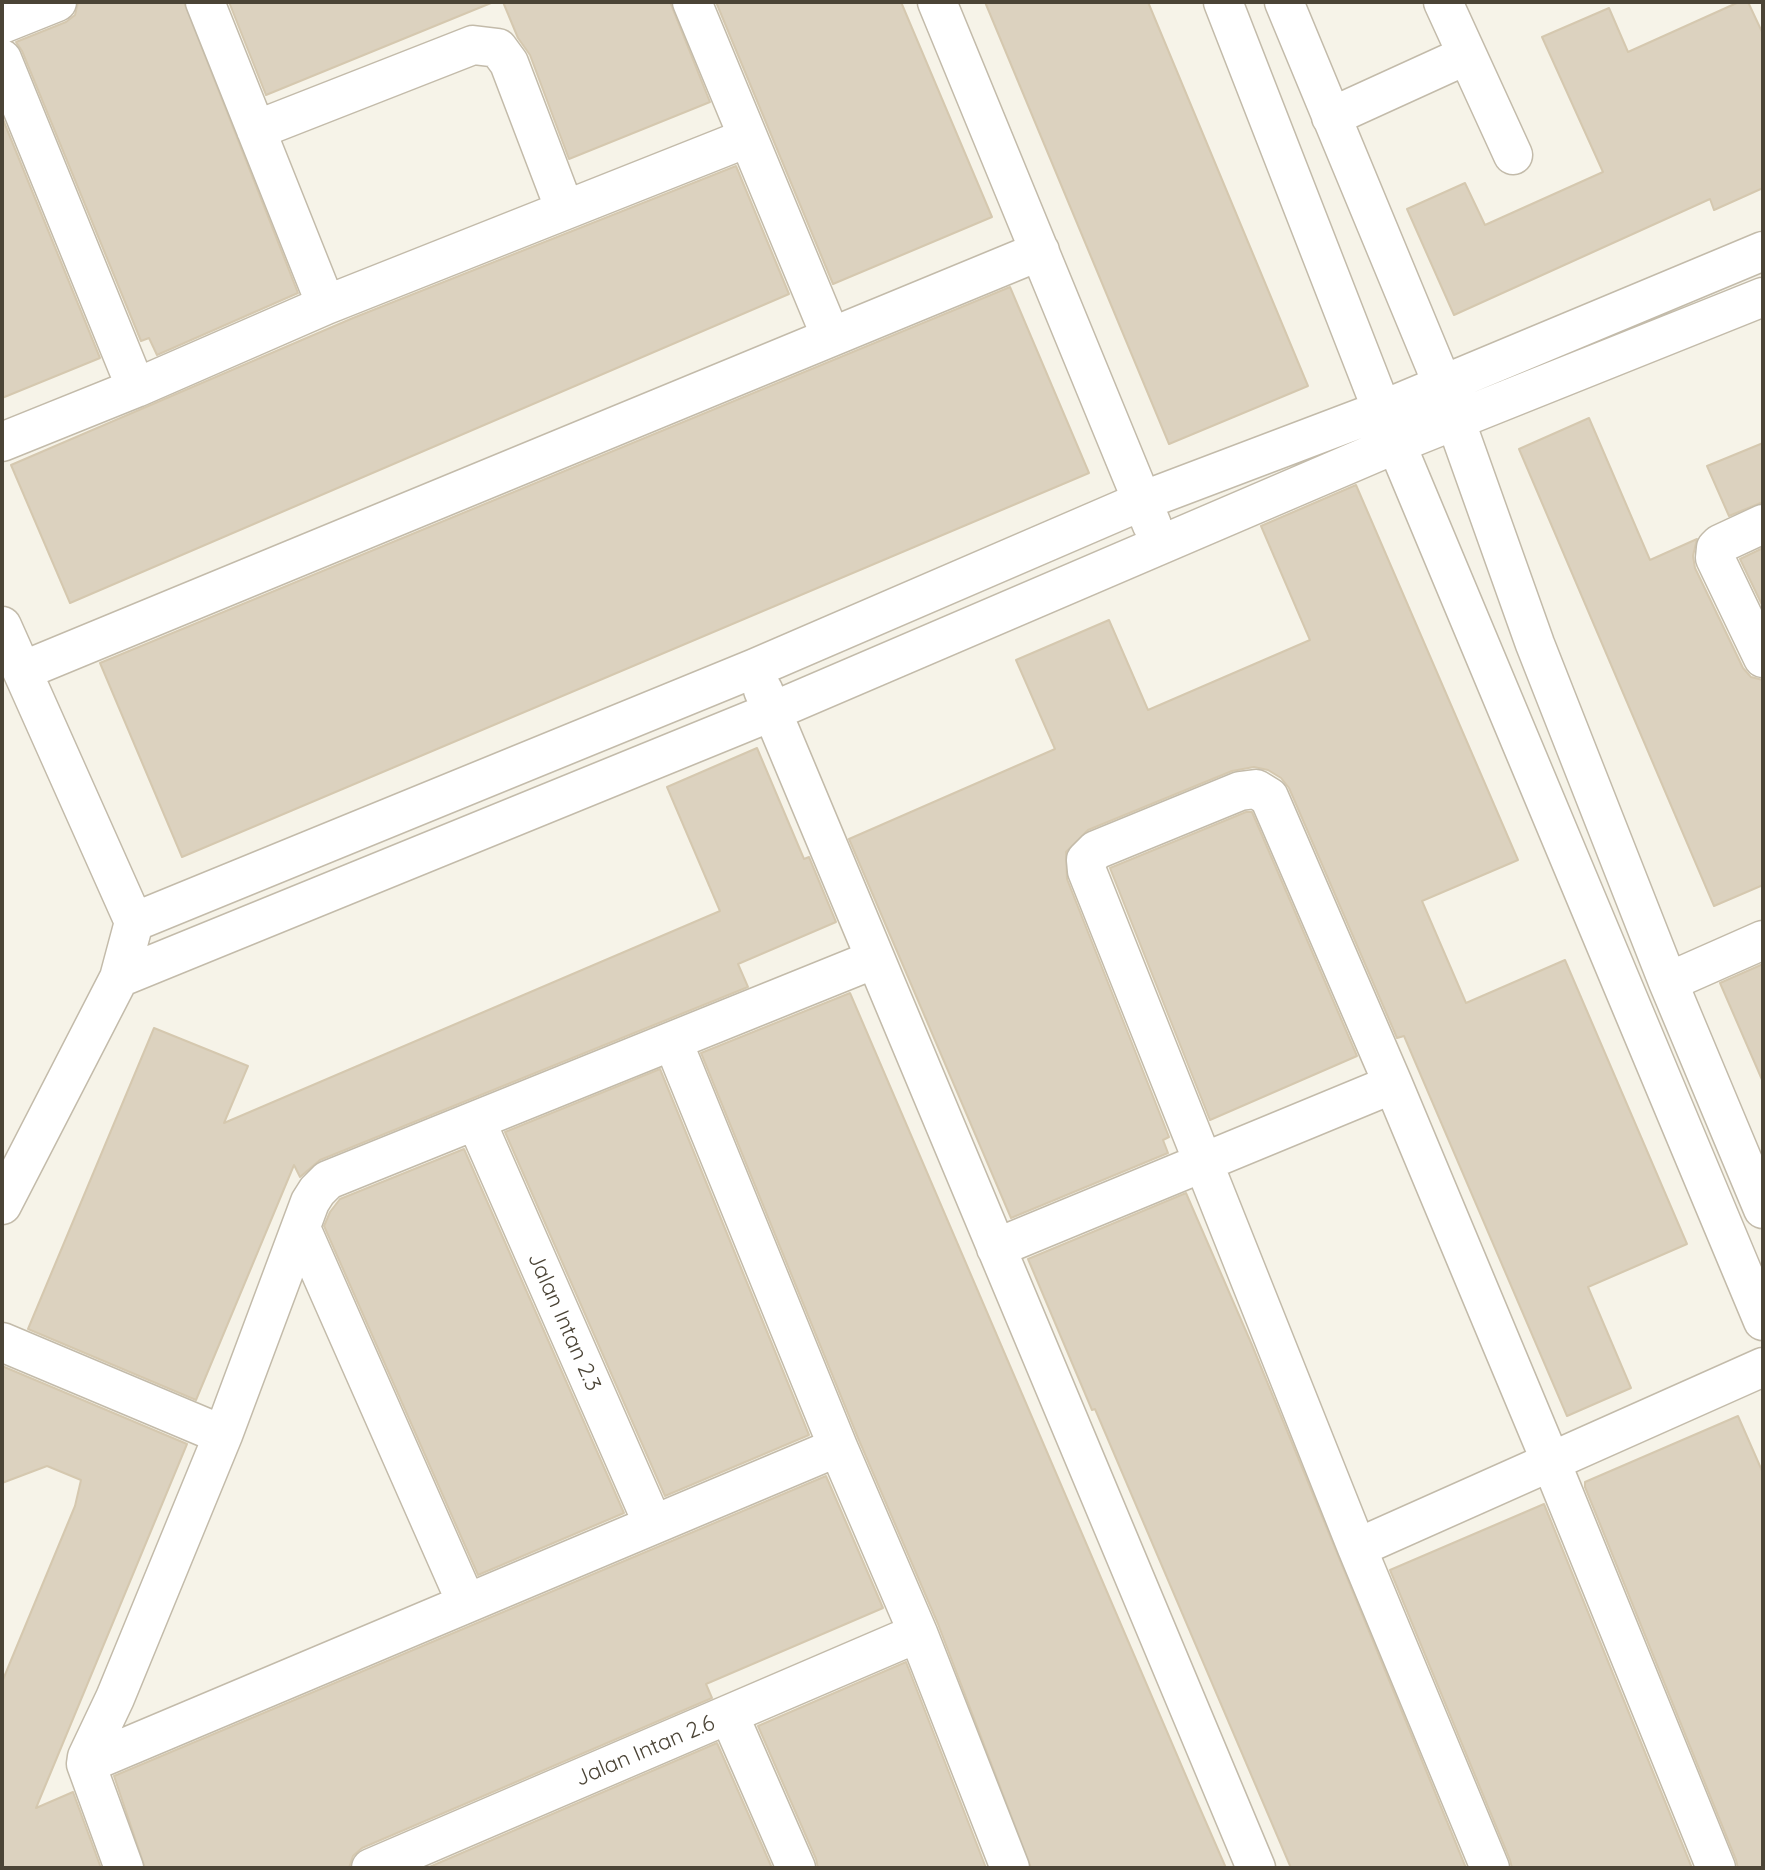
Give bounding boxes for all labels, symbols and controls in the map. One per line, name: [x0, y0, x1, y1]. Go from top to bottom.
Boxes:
street label: Jalan Intan 2.3: [522, 1249, 606, 1395]
street label: Jalan Intan 2.6: [571, 1710, 719, 1792]

